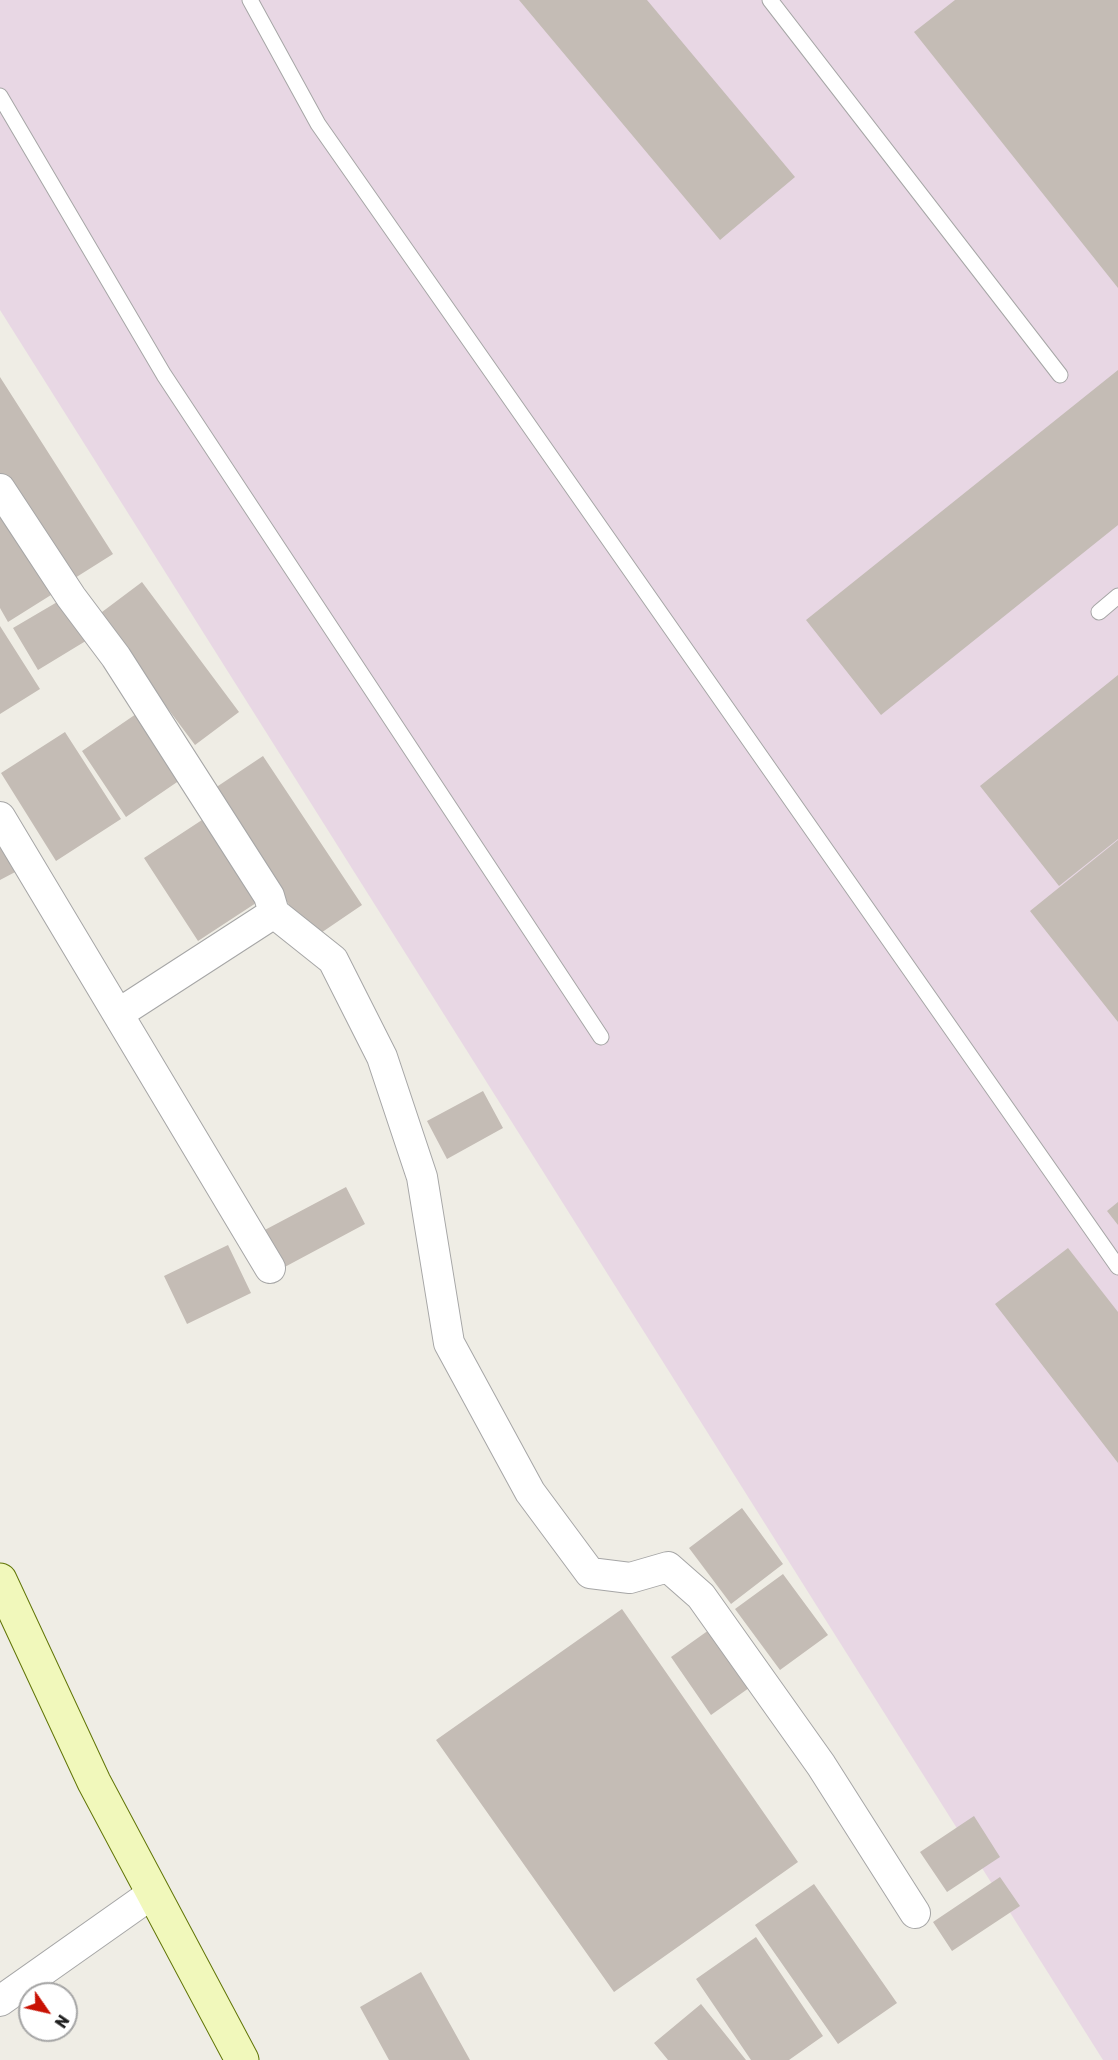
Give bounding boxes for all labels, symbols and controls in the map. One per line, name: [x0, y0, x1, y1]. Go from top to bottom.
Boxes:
north arrow: [18, 1982, 78, 2042]
text: N: [51, 2011, 73, 2031]

